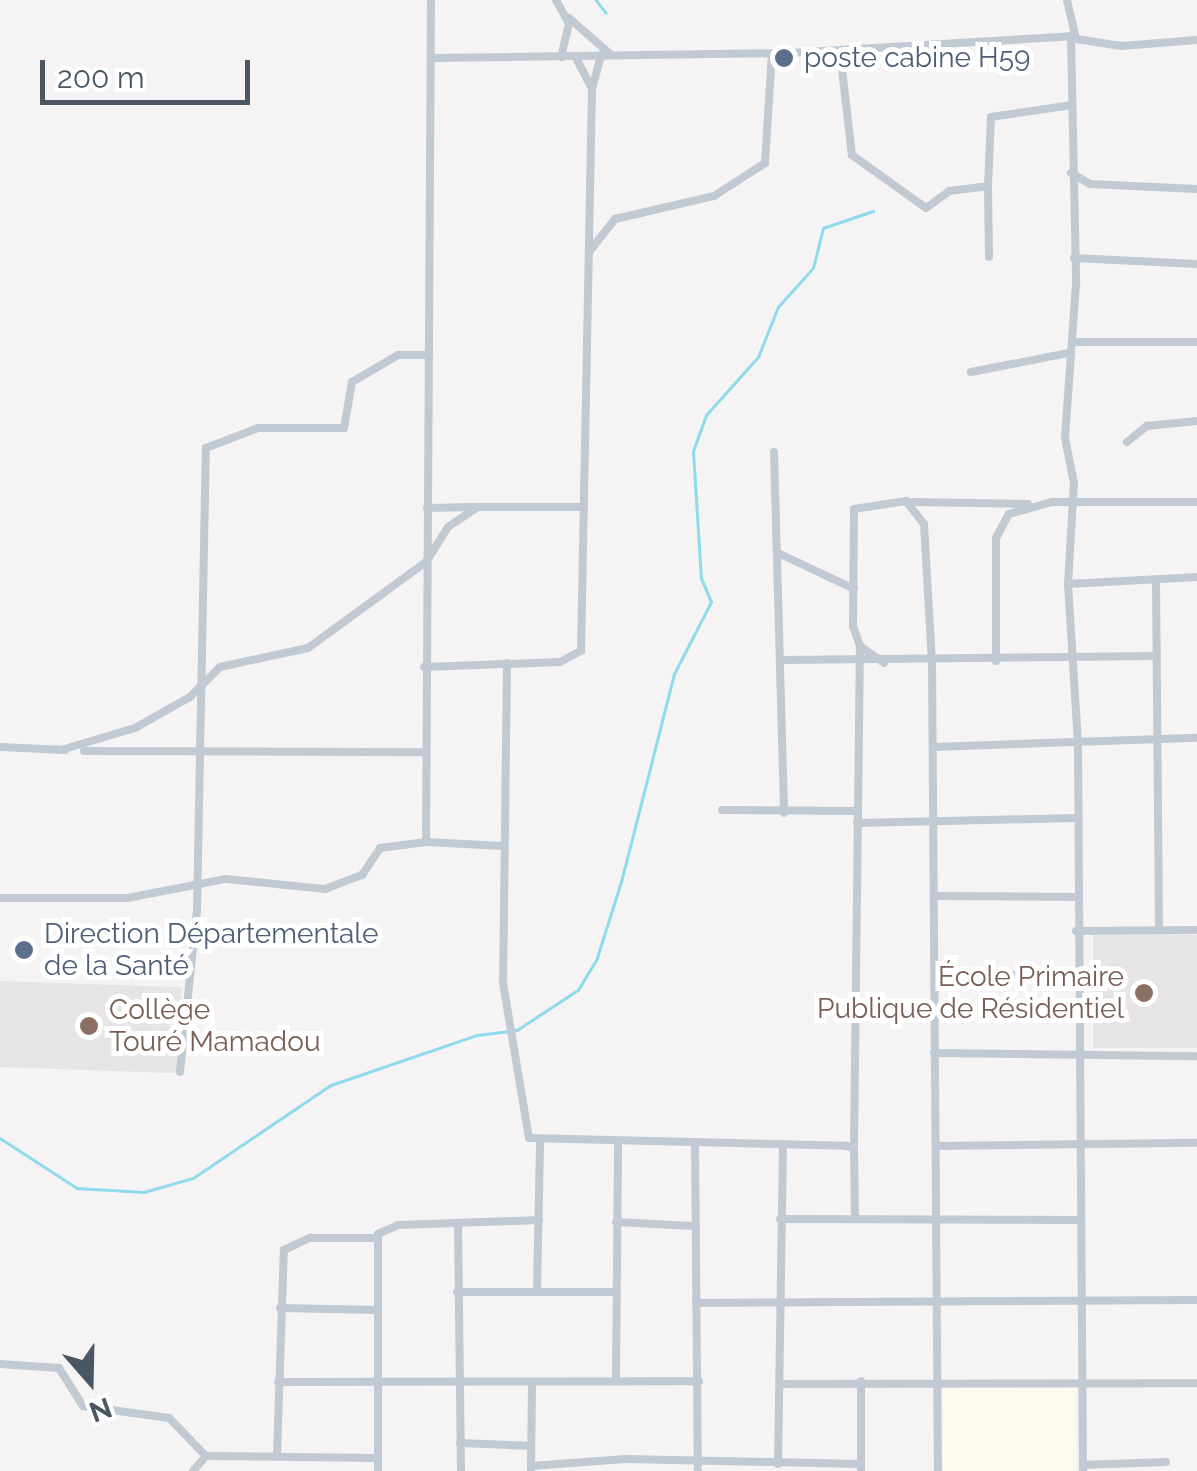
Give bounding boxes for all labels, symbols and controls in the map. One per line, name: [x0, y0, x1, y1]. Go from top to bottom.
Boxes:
scale bar: [45, 40, 255, 102]
place label: poste cabine H59: [804, 41, 1030, 75]
marker: poste cabine H59: [773, 47, 795, 69]
text: 200 m: [57, 60, 145, 95]
place label: Direction Départementale de la Santé: [44, 917, 378, 983]
marker: Direction Départementale de la Santé: [13, 939, 35, 961]
place label: École Primaire Publique de Résidentiel: [817, 960, 1124, 1026]
marker: École Primaire Publique de Résidentiel: [1133, 982, 1155, 1004]
place label: Collège Touré Mamadou: [109, 993, 321, 1059]
marker: Collège Touré Mamadou: [78, 1015, 100, 1037]
north arrow: [40, 1331, 140, 1431]
text: N: [85, 1391, 116, 1429]

